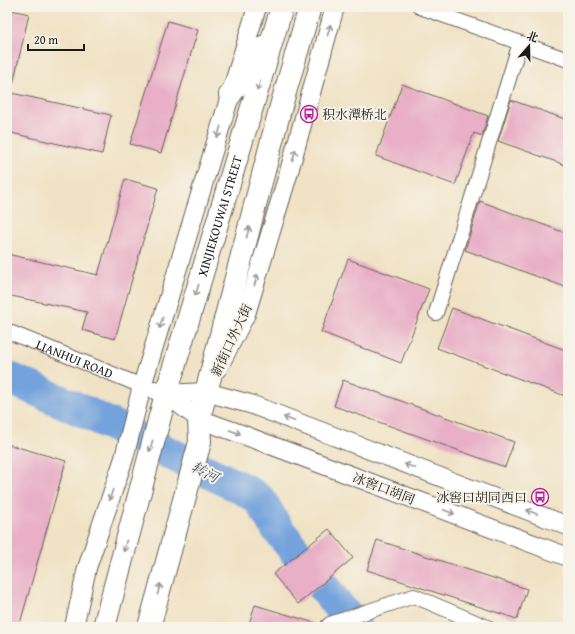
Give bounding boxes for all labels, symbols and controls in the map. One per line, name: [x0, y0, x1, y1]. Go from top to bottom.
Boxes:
one-way arrow: [326, 24, 333, 37]
scale bar: [28, 26, 84, 52]
north arrow: [509, 26, 549, 66]
text: 北: [525, 27, 540, 46]
text: 20 m: [34, 31, 58, 48]
one-way arrow: [255, 78, 262, 91]
bus stop icon: 积水潭桥北: [299, 104, 319, 124]
place label: 积水潭桥北: [322, 105, 387, 124]
one-way arrow: [215, 125, 222, 138]
one-way arrow: [291, 149, 298, 162]
street label: XINJIEKOUWAI STREET: [193, 153, 247, 279]
one-way arrow: [245, 226, 252, 239]
one-way arrow: [253, 274, 260, 287]
one-way arrow: [193, 283, 200, 296]
street label: 新街口外大街: [206, 301, 257, 380]
one-way arrow: [157, 317, 164, 330]
street label: LIANHUI ROAD: [33, 335, 116, 383]
one-way arrow: [283, 414, 295, 422]
one-way arrow: [229, 429, 242, 436]
one-way arrow: [147, 439, 154, 452]
water label: 转河: [188, 457, 225, 489]
one-way arrow: [405, 461, 417, 469]
street label: 冰窖口胡同: [350, 468, 418, 509]
bus stop icon: 冰窖口胡同西口: [530, 487, 550, 507]
one-way arrow: [107, 488, 114, 501]
place label: 冰窖口胡同西口: [436, 488, 527, 507]
one-way arrow: [526, 508, 538, 516]
one-way arrow: [442, 509, 454, 517]
one-way arrow: [120, 539, 128, 552]
one-way arrow: [156, 583, 163, 596]

